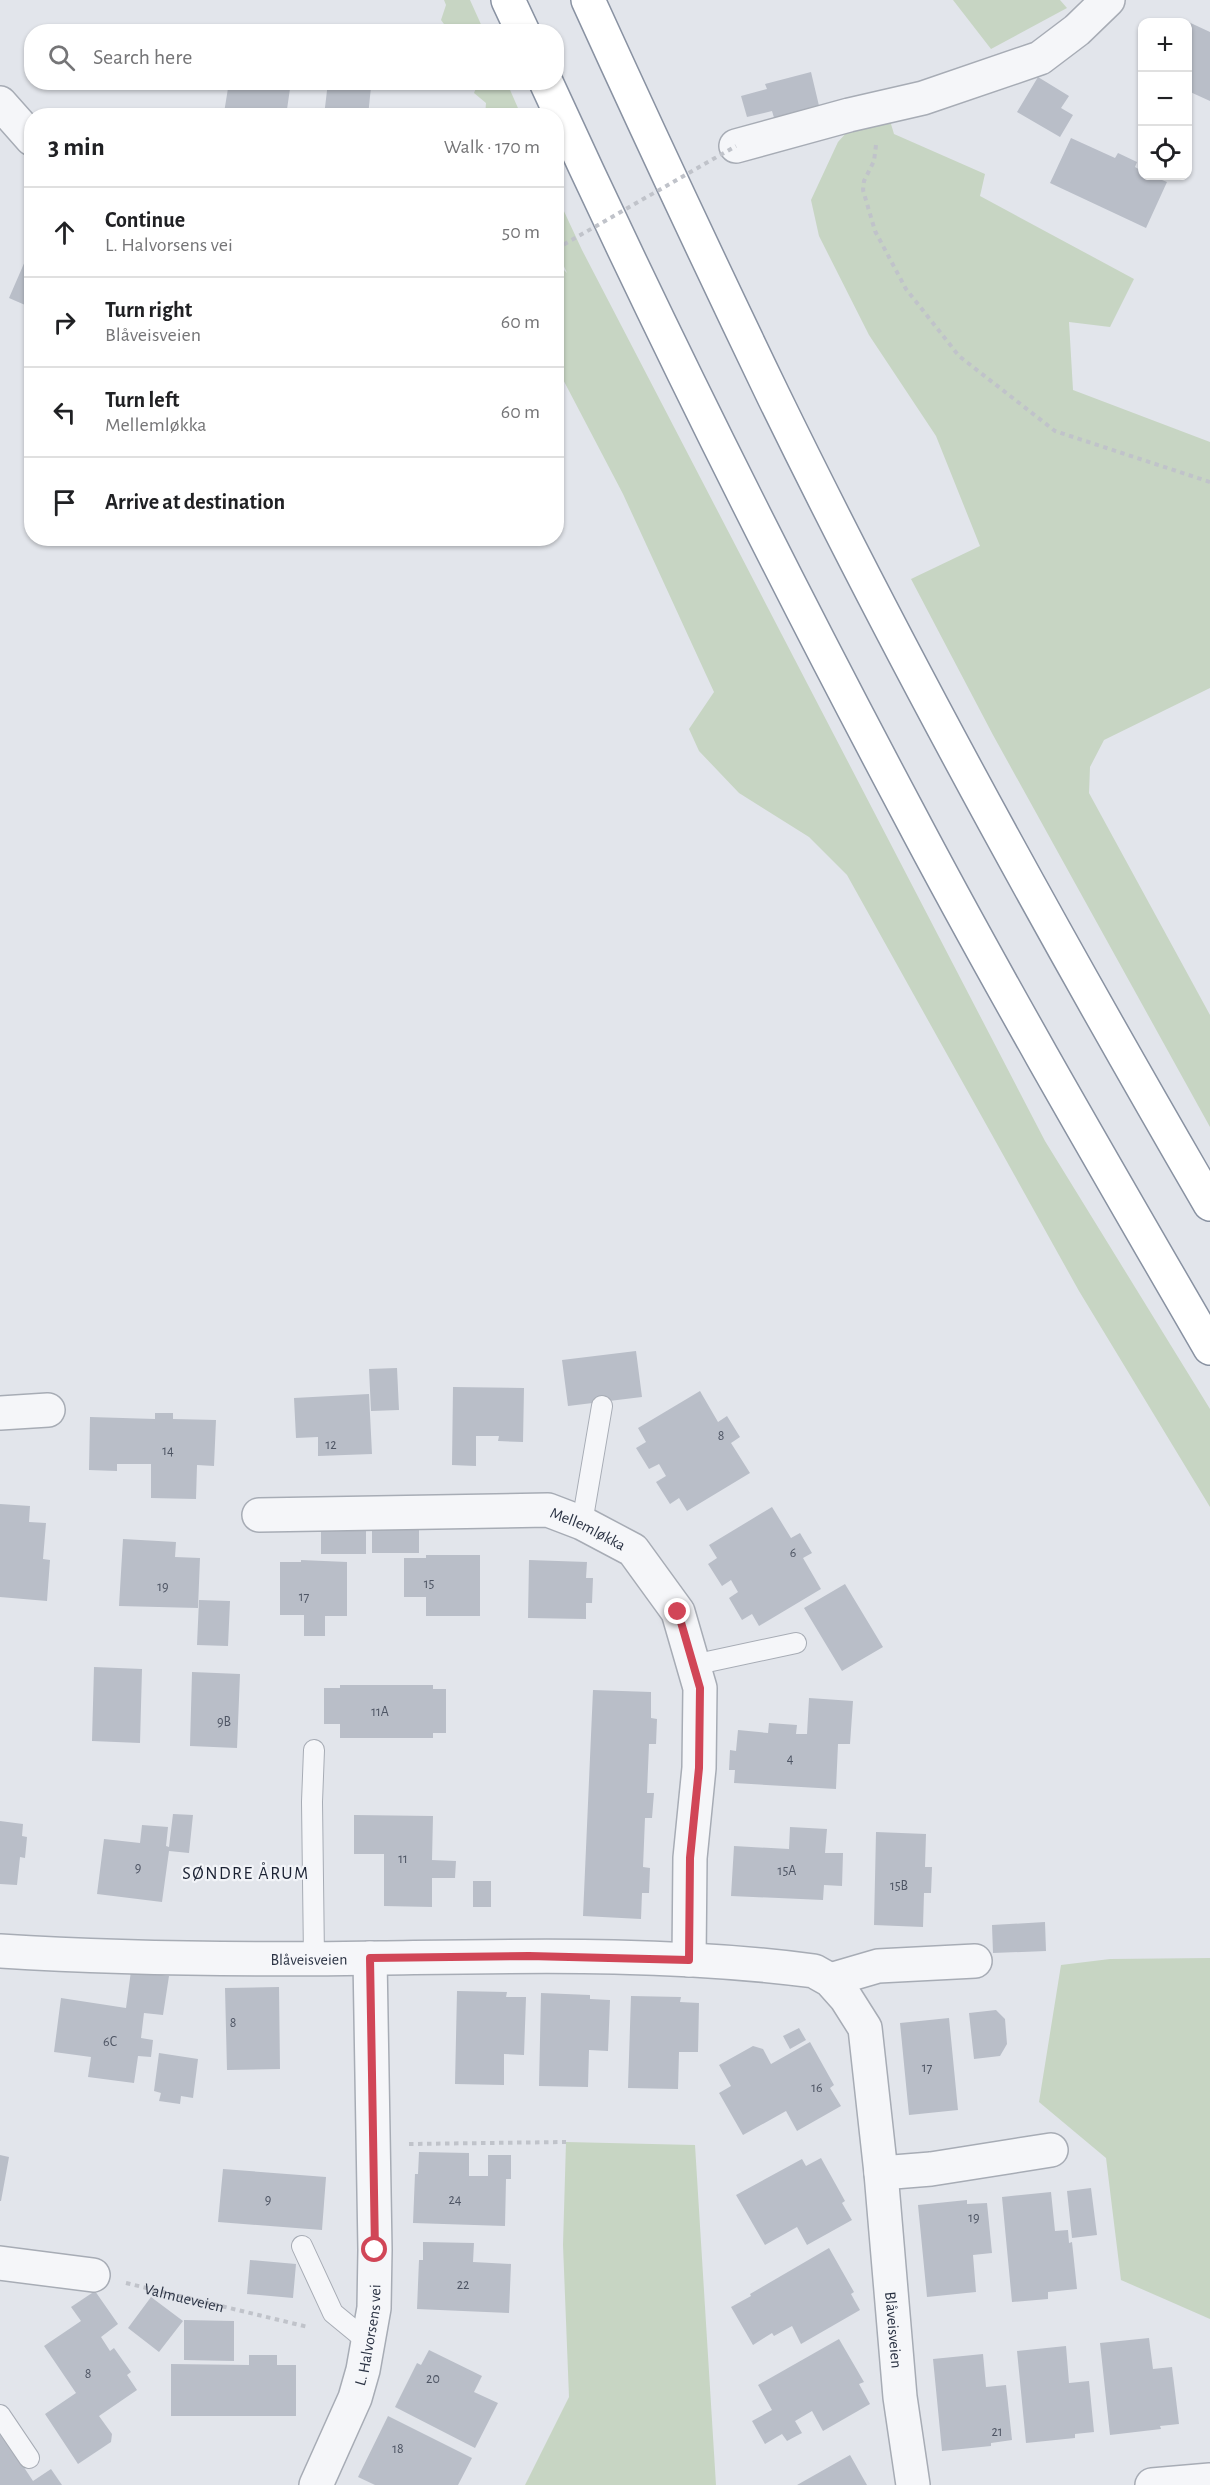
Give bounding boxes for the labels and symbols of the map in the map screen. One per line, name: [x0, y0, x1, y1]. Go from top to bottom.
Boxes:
house number: 8: [718, 1429, 724, 1443]
house number: 12: [325, 1438, 337, 1452]
house number: 14: [162, 1444, 174, 1458]
street label: Mellemløkka: [548, 1505, 628, 1554]
house number: 6: [790, 1546, 796, 1560]
house number: 15: [424, 1577, 434, 1591]
house number: 19: [157, 1580, 169, 1594]
house number: 17: [299, 1590, 309, 1604]
route end: [664, 1598, 690, 1624]
house number: 11A: [371, 1705, 389, 1719]
house number: 9B: [217, 1715, 231, 1729]
house number: 4: [787, 1752, 794, 1766]
house number: 11: [398, 1852, 408, 1866]
house number: 9: [135, 1861, 141, 1875]
district label: SØNDRE ÅRUM: [182, 1862, 310, 1883]
house number: 15A: [778, 1864, 796, 1878]
house number: 15B: [890, 1879, 908, 1893]
street label: Blåveisveien: [270, 1951, 347, 1968]
house number: 8: [230, 2016, 236, 2030]
house number: 6C: [103, 2035, 117, 2049]
house number: 17: [922, 2061, 932, 2075]
house number: 16: [811, 2081, 823, 2095]
house number: 9: [265, 2193, 271, 2207]
house number: 24: [448, 2193, 462, 2207]
house number: 19: [968, 2211, 980, 2225]
route start: [361, 2236, 387, 2262]
house number: 22: [457, 2278, 469, 2292]
street label: Valmueveien: [143, 2281, 226, 2315]
street label: L. Halvorsens vei: [352, 2284, 383, 2387]
street label: Blåveisveien: [882, 2291, 905, 2369]
house number: 8: [85, 2367, 91, 2381]
house number: 20: [426, 2372, 440, 2386]
house number: 21: [991, 2425, 1003, 2439]
house number: 18: [392, 2442, 404, 2456]

